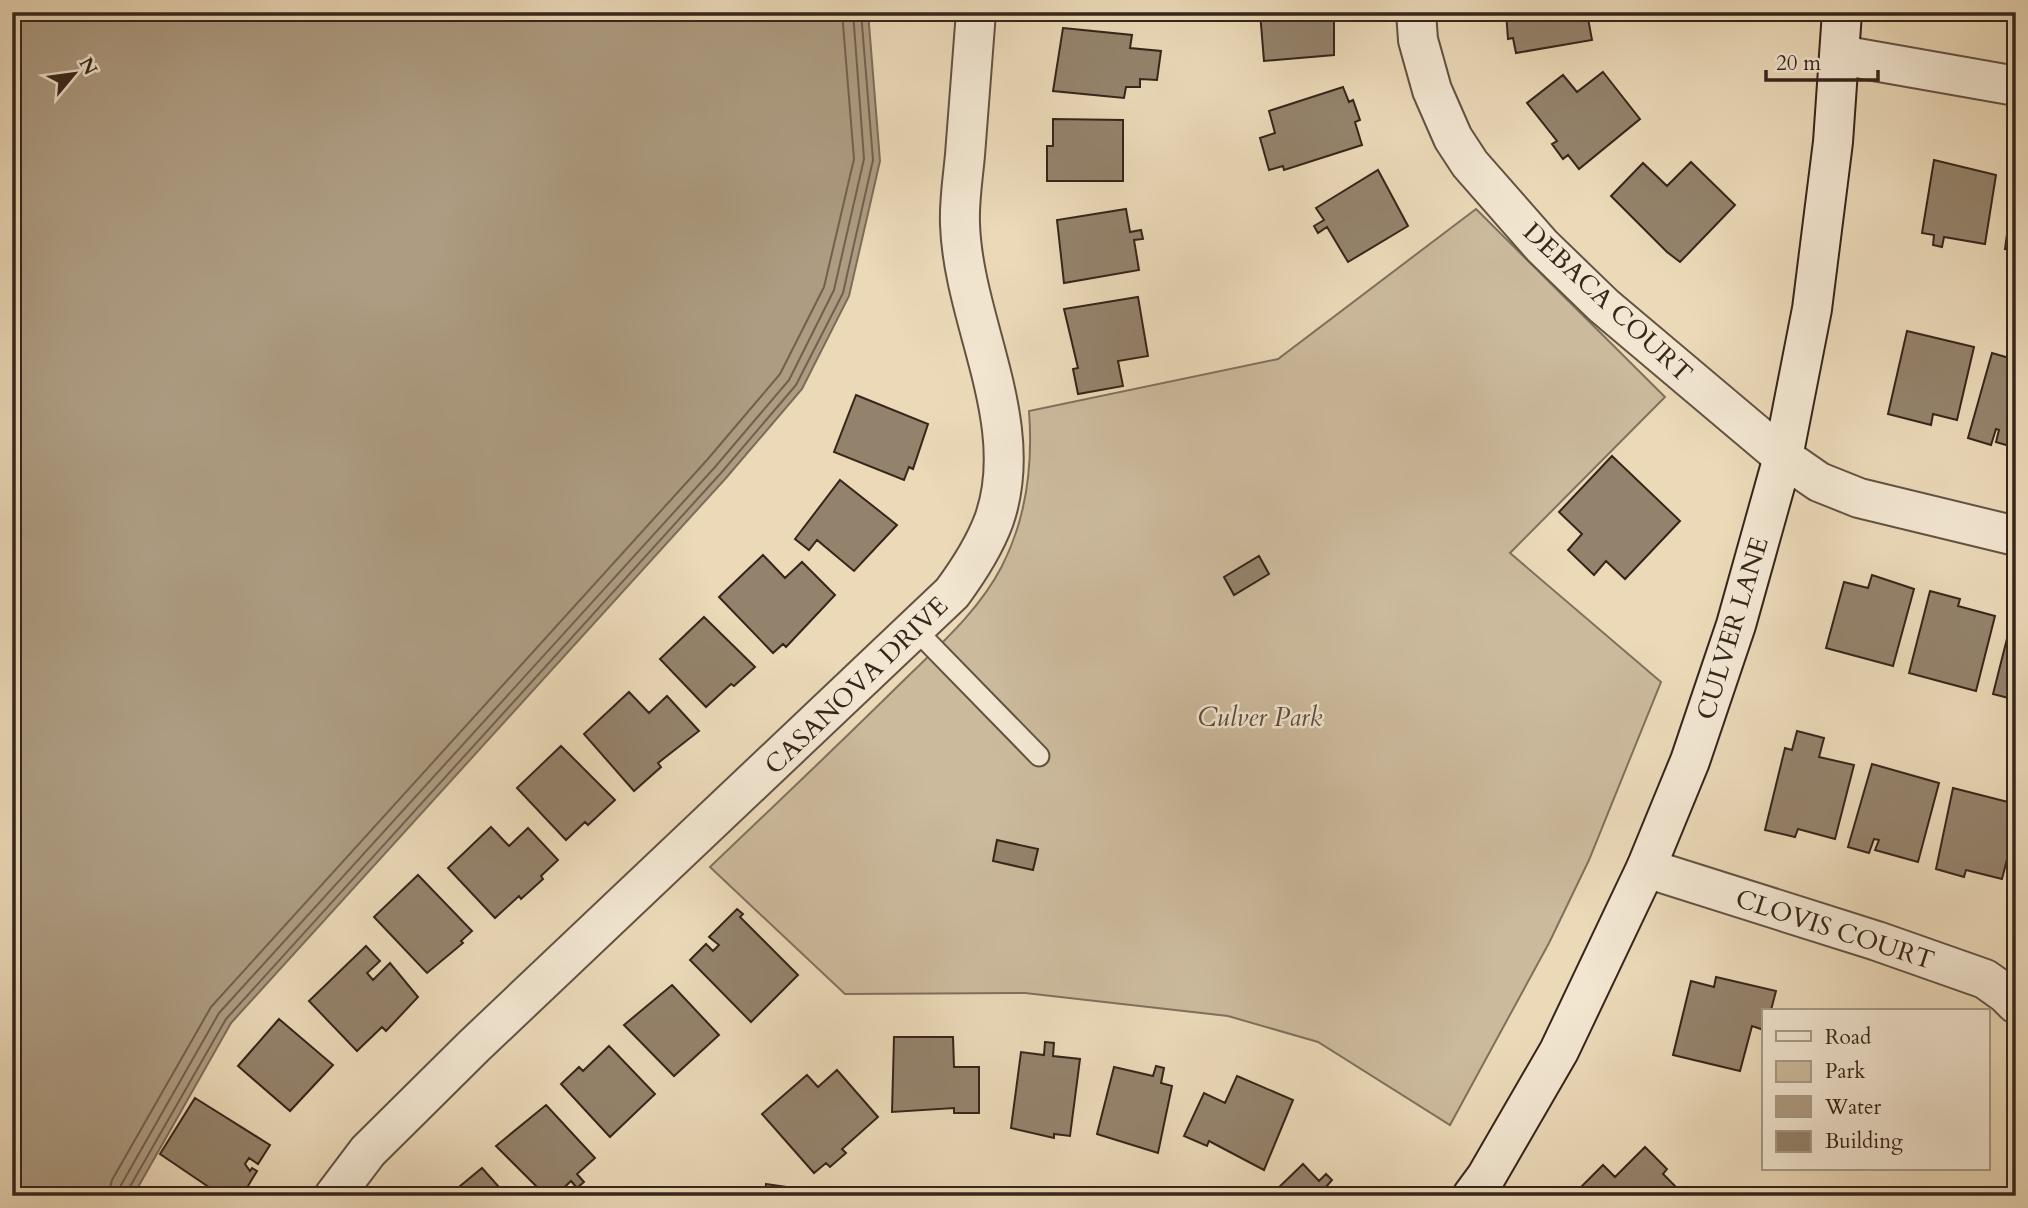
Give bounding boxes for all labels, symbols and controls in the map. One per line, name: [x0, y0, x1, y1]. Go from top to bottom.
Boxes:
north arrow: [38, 38, 108, 108]
scale bar: [1766, 38, 1878, 82]
text: 20 m: [1776, 49, 1821, 78]
text: N: [73, 53, 104, 80]
street label: DEBACA COURT: [1516, 215, 1700, 390]
street label: CULVER LANE: [1688, 532, 1777, 724]
street label: CASANOVA DRIVE: [757, 589, 956, 782]
park label: Culver Park: [1198, 700, 1323, 735]
street label: CLOVIS COURT: [1731, 881, 1939, 978]
legend: [1762, 1009, 1990, 1170]
text: Road: [1825, 1023, 1871, 1052]
text: Park: [1825, 1057, 1866, 1086]
text: Water: [1824, 1093, 1881, 1122]
text: Building: [1825, 1127, 1903, 1156]

